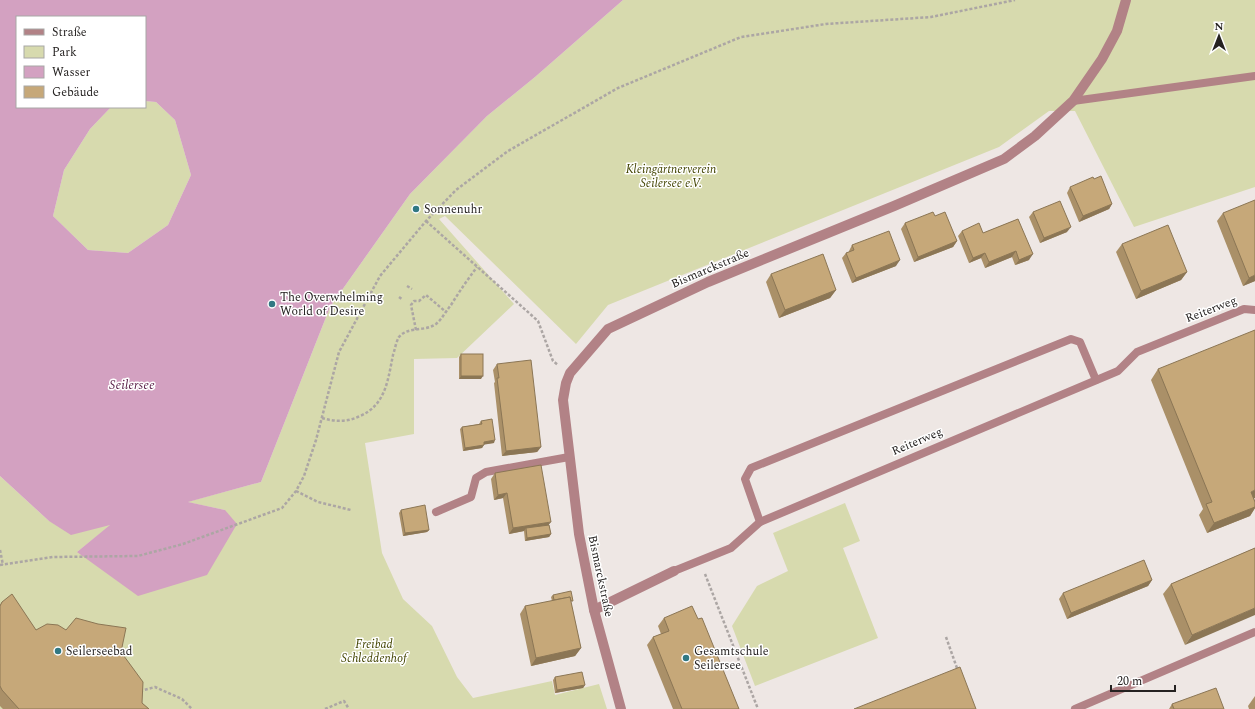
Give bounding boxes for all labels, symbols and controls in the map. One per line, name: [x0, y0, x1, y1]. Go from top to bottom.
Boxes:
legend: [16, 16, 146, 108]
north arrow: [1199, 16, 1239, 56]
text: N: [1215, 18, 1224, 35]
text: Straße: [52, 23, 87, 42]
text: Park: [52, 43, 77, 62]
text: Wasser: [52, 63, 90, 82]
text: Gebäude: [52, 83, 99, 102]
park label: Kleingärtnerverein Seilersee e.V.: [626, 160, 717, 193]
place label: Sonnenuhr: [424, 200, 483, 219]
marker: Sonnenuhr: [411, 204, 421, 214]
street label: Bismarckstraße: [668, 243, 752, 293]
place label: The Overwhelming World of Desire: [280, 288, 383, 321]
street label: Reiterweg: [1183, 291, 1240, 328]
marker: The Overwhelming World of Desire: [267, 299, 277, 309]
water label: Seilersee: [109, 375, 155, 395]
street label: Reiterweg: [889, 422, 946, 461]
street label: Bismarckstraße: [583, 533, 618, 619]
park label: Freibad Schleddenhof: [341, 635, 409, 668]
place label: Seilerseebad: [66, 642, 133, 661]
place label: Gesamtschule Seilersee: [694, 642, 769, 675]
marker: Seilerseebad: [53, 646, 63, 656]
marker: Gesamtschule Seilersee: [681, 653, 691, 663]
scale bar: [1111, 667, 1175, 693]
text: 20 m: [1117, 672, 1142, 691]

